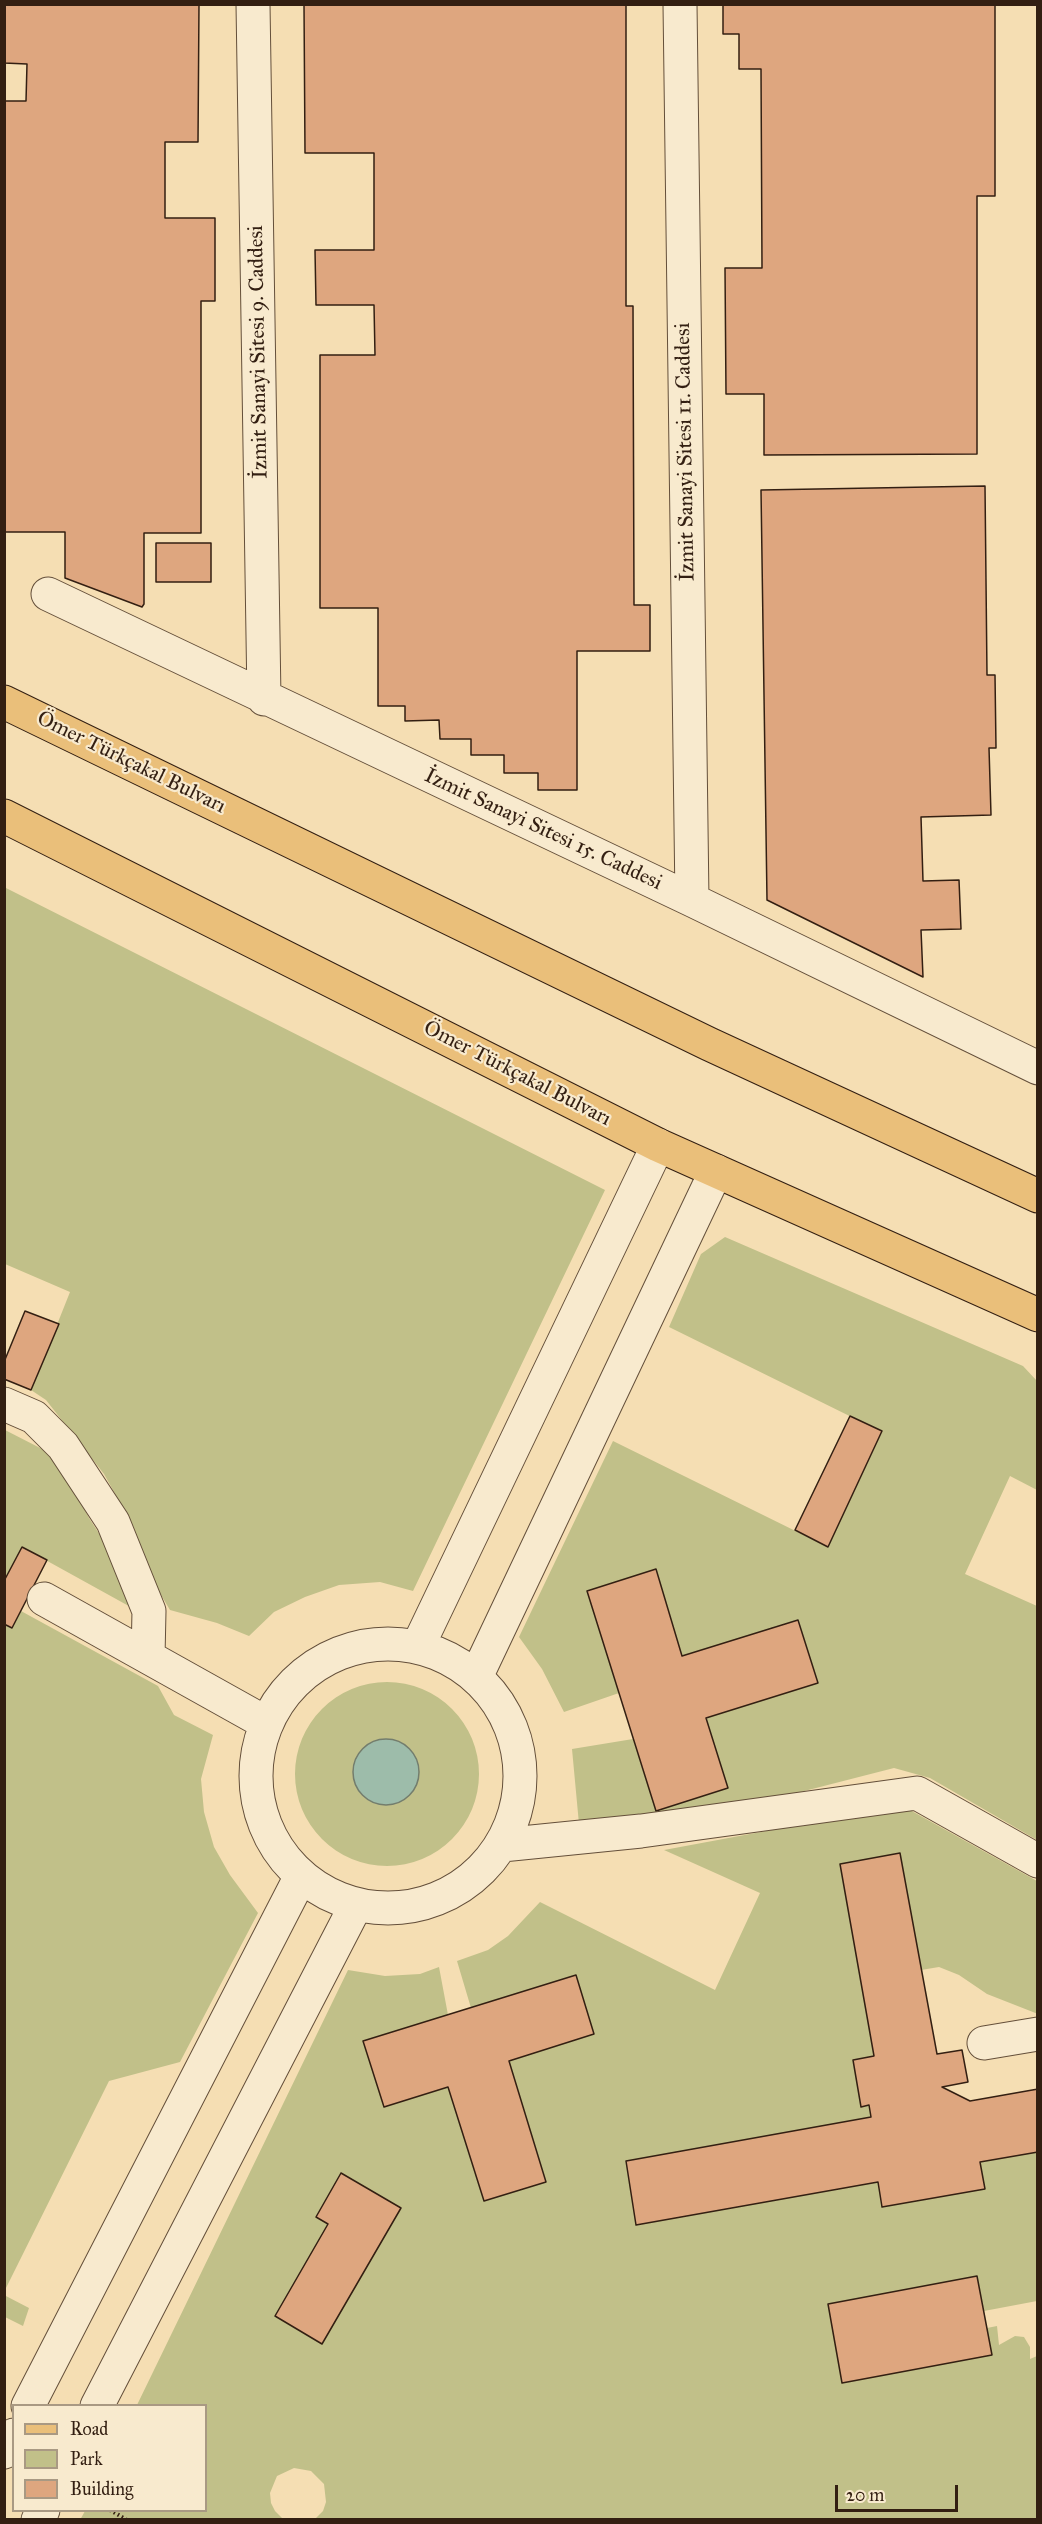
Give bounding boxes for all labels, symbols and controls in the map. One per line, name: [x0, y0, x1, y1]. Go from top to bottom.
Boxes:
street label: İzmit Sanayi Sitesi 9. Caddesi: [244, 225, 274, 479]
street label: İzmit Sanayi Sitesi 11. Caddesi: [671, 322, 701, 582]
street label: Ömer Türkçakal Bulvarı: [32, 706, 230, 820]
street label: İzmit Sanayi Sitesi 15. Caddesi: [420, 764, 666, 896]
street label: Ömer Türkçakal Bulvarı: [419, 1016, 615, 1132]
legend: [12, 2404, 207, 2512]
text: Road: [70, 2418, 108, 2440]
text: Park: [70, 2448, 103, 2470]
scale bar: [838, 2473, 961, 2511]
text: Building: [70, 2478, 133, 2500]
text: 20 m: [846, 2484, 884, 2506]

